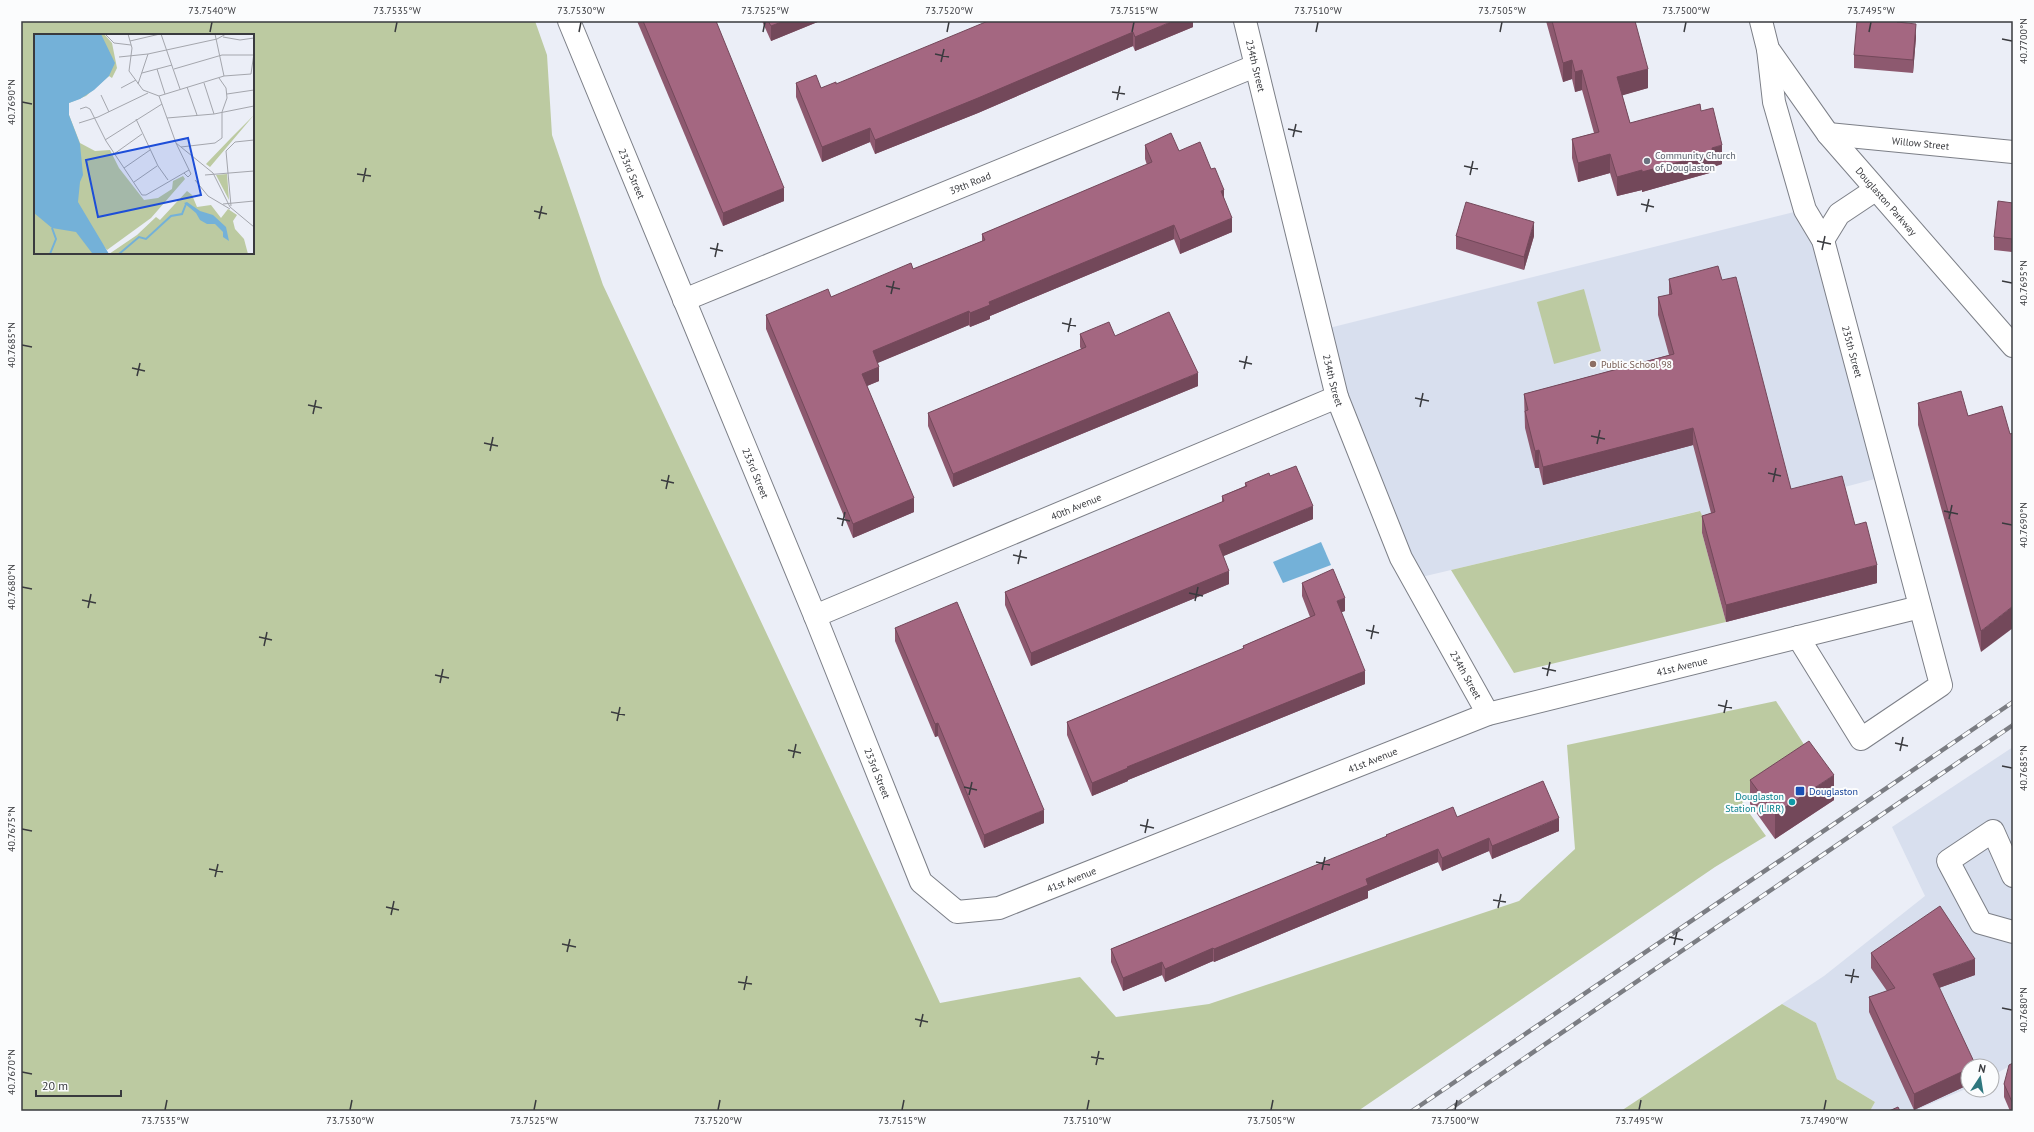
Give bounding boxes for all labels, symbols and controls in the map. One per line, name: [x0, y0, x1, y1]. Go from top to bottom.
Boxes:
text: 73.7540°W: [188, 4, 236, 17]
text: 73.7535°W: [373, 4, 421, 17]
text: 73.7530°W: [557, 4, 605, 17]
text: 73.7525°W: [741, 4, 789, 17]
text: 73.7520°W: [925, 4, 973, 17]
text: 73.7515°W: [1110, 4, 1158, 17]
text: 73.7510°W: [1294, 4, 1342, 17]
text: 73.7505°W: [1478, 4, 1526, 17]
text: 73.7500°W: [1662, 4, 1710, 17]
text: 73.7495°W: [1847, 4, 1895, 17]
text: 40.7700°N: [2017, 18, 2030, 64]
inset map: [34, 34, 254, 254]
street label: 234th Street: [1243, 38, 1268, 94]
text: 40.7690°N: [5, 79, 18, 125]
street label: Willow Street: [1891, 134, 1950, 153]
street label: 233rd Street: [615, 147, 648, 201]
place label: Community Church of Douglaston: [1655, 149, 1736, 174]
marker: Community Church of Douglaston: [1642, 156, 1652, 166]
street label: Douglaston Parkway: [1853, 164, 1920, 239]
street label: 39th Road: [947, 169, 993, 198]
text: 40.7695°N: [2017, 260, 2030, 306]
text: 40.7685°N: [5, 322, 18, 368]
street label: 235th Street: [1839, 324, 1865, 380]
street label: 234th Street: [1320, 353, 1346, 409]
place label: Public School 98: [1601, 358, 1672, 371]
marker: Public School 98: [1588, 359, 1598, 369]
street label: 233rd Street: [739, 446, 772, 501]
street label: 40th Avenue: [1049, 491, 1103, 523]
text: 40.7690°N: [2017, 502, 2030, 548]
text: 40.7680°N: [5, 564, 18, 610]
street label: 234th Street: [1447, 648, 1485, 702]
street label: 41st Avenue: [1655, 654, 1709, 679]
street label: 41st Avenue: [1346, 745, 1399, 776]
text: 40.7685°N: [2017, 745, 2030, 791]
street label: 233rd Street: [861, 746, 893, 801]
marker: Douglaston: [1794, 785, 1806, 797]
place label: Douglaston: [1809, 785, 1858, 798]
place label: Douglaston Station (LIRR): [1725, 790, 1784, 815]
marker: Douglaston Station (LIRR): [1787, 797, 1797, 807]
text: 40.7675°N: [5, 806, 18, 852]
street label: 41st Avenue: [1045, 864, 1098, 895]
text: 40.7680°N: [2017, 987, 2030, 1033]
text: 40.7670°N: [5, 1049, 18, 1095]
north arrow: [1960, 1058, 2000, 1098]
text: N: [1977, 1061, 1987, 1076]
scale bar: [36, 1072, 121, 1098]
text: 20 m: [42, 1078, 68, 1093]
text: 73.7535°W: [141, 1114, 189, 1127]
text: 73.7530°W: [326, 1114, 374, 1127]
text: 73.7525°W: [510, 1114, 558, 1127]
text: 73.7520°W: [694, 1114, 742, 1127]
text: 73.7515°W: [878, 1114, 926, 1127]
text: 73.7510°W: [1063, 1114, 1111, 1127]
text: 73.7505°W: [1247, 1114, 1295, 1127]
text: 73.7500°W: [1431, 1114, 1479, 1127]
text: 73.7495°W: [1615, 1114, 1663, 1127]
text: 73.7490°W: [1800, 1114, 1848, 1127]

